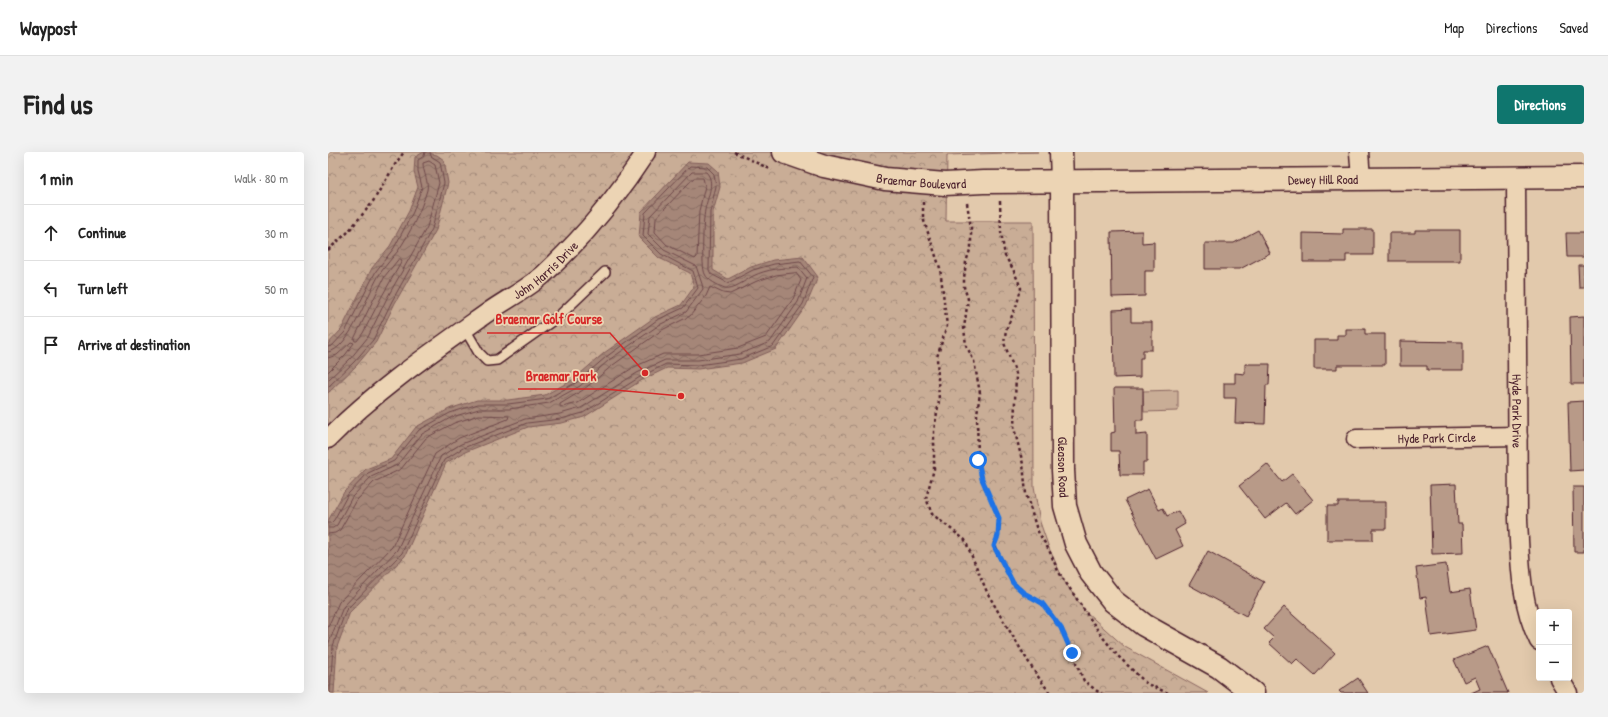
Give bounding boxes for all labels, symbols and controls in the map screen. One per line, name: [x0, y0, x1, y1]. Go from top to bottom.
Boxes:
text: Waypost: [20, 15, 77, 41]
text: Map: [1444, 18, 1464, 37]
text: Directions: [1486, 18, 1537, 37]
text: Saved: [1559, 18, 1588, 37]
text: Find us: [24, 85, 93, 123]
button: Directions: [1497, 85, 1584, 124]
text: 1 min: [40, 167, 73, 190]
street label: Braemar Boulevard: [875, 168, 966, 193]
text: Walk · 80 m: [234, 169, 288, 187]
street label: Dewey Hill Road: [1288, 170, 1358, 188]
icon: ahead: [40, 222, 62, 244]
text: Continue: [78, 222, 126, 243]
text: 30 m: [265, 224, 288, 242]
street label: John Harris Drive: [509, 237, 582, 303]
icon: left: [40, 278, 62, 300]
text: Turn left: [78, 278, 128, 299]
text: 50 m: [265, 280, 288, 298]
callout: Braemar Golf Course: [487, 307, 610, 333]
text: Braemar Golf Course: [496, 309, 603, 328]
icon: arrive: [40, 334, 62, 356]
text: Arrive at destination: [78, 334, 190, 355]
callout: Braemar Park: [518, 363, 604, 389]
text: Braemar Park: [526, 366, 596, 385]
street label: Hyde Park Drive: [1508, 374, 1527, 448]
street label: Hyde Park Circle: [1398, 428, 1476, 447]
street label: Gleason Road: [1054, 437, 1073, 498]
route start: [969, 451, 987, 469]
map controls: [1536, 609, 1572, 681]
button: +: [1536, 609, 1572, 645]
route end: [1063, 644, 1081, 662]
button: −: [1536, 645, 1572, 681]

